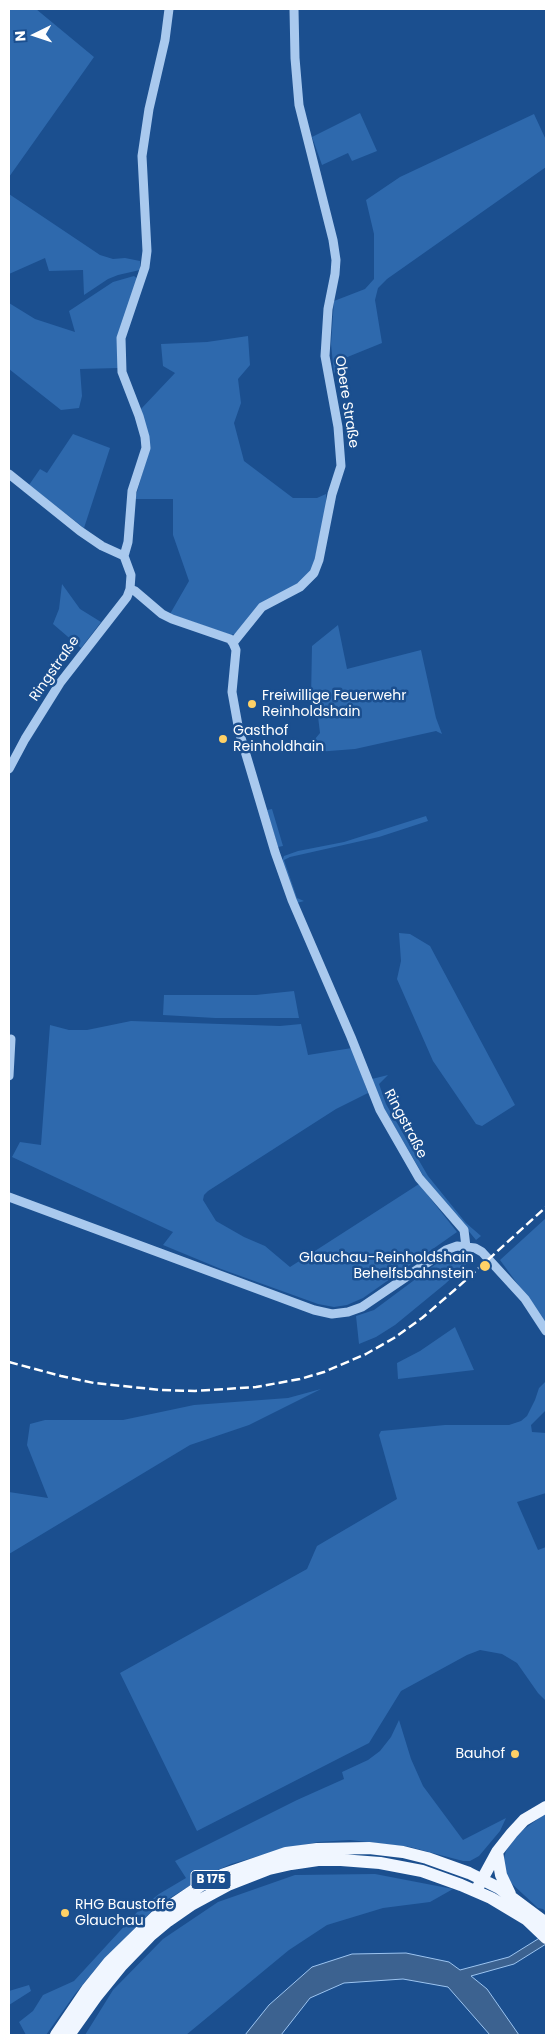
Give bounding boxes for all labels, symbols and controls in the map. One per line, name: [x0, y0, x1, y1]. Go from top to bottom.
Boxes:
north arrow: [10, 10, 60, 60]
text: N: [10, 30, 30, 42]
street label: Obere Straße: [330, 355, 362, 449]
street label: Ringstraße: [26, 633, 84, 705]
place label: Freiwillige Feuerwehr Reinholdshain: [262, 688, 406, 720]
marker: Freiwillige Feuerwehr Reinholdshain: [246, 698, 258, 710]
place label: Gasthof Reinholdhain: [233, 723, 324, 756]
marker: Gasthof Reinholdhain: [217, 733, 229, 745]
street label: Ringstraße: [380, 1087, 430, 1161]
place label: Glauchau-Reinholdshain Behelfsbahnstein: [299, 1250, 474, 1282]
marker: Glauchau-Reinholdshain Behelfsbahnstein: [478, 1259, 492, 1273]
place label: Bauhof: [455, 1746, 505, 1762]
marker: Bauhof: [509, 1748, 521, 1760]
road number: B 175: [191, 1870, 231, 1890]
place label: RHG Baustoffe Glauchau: [75, 1897, 174, 1930]
marker: RHG Baustoffe Glauchau: [59, 1907, 71, 1919]

